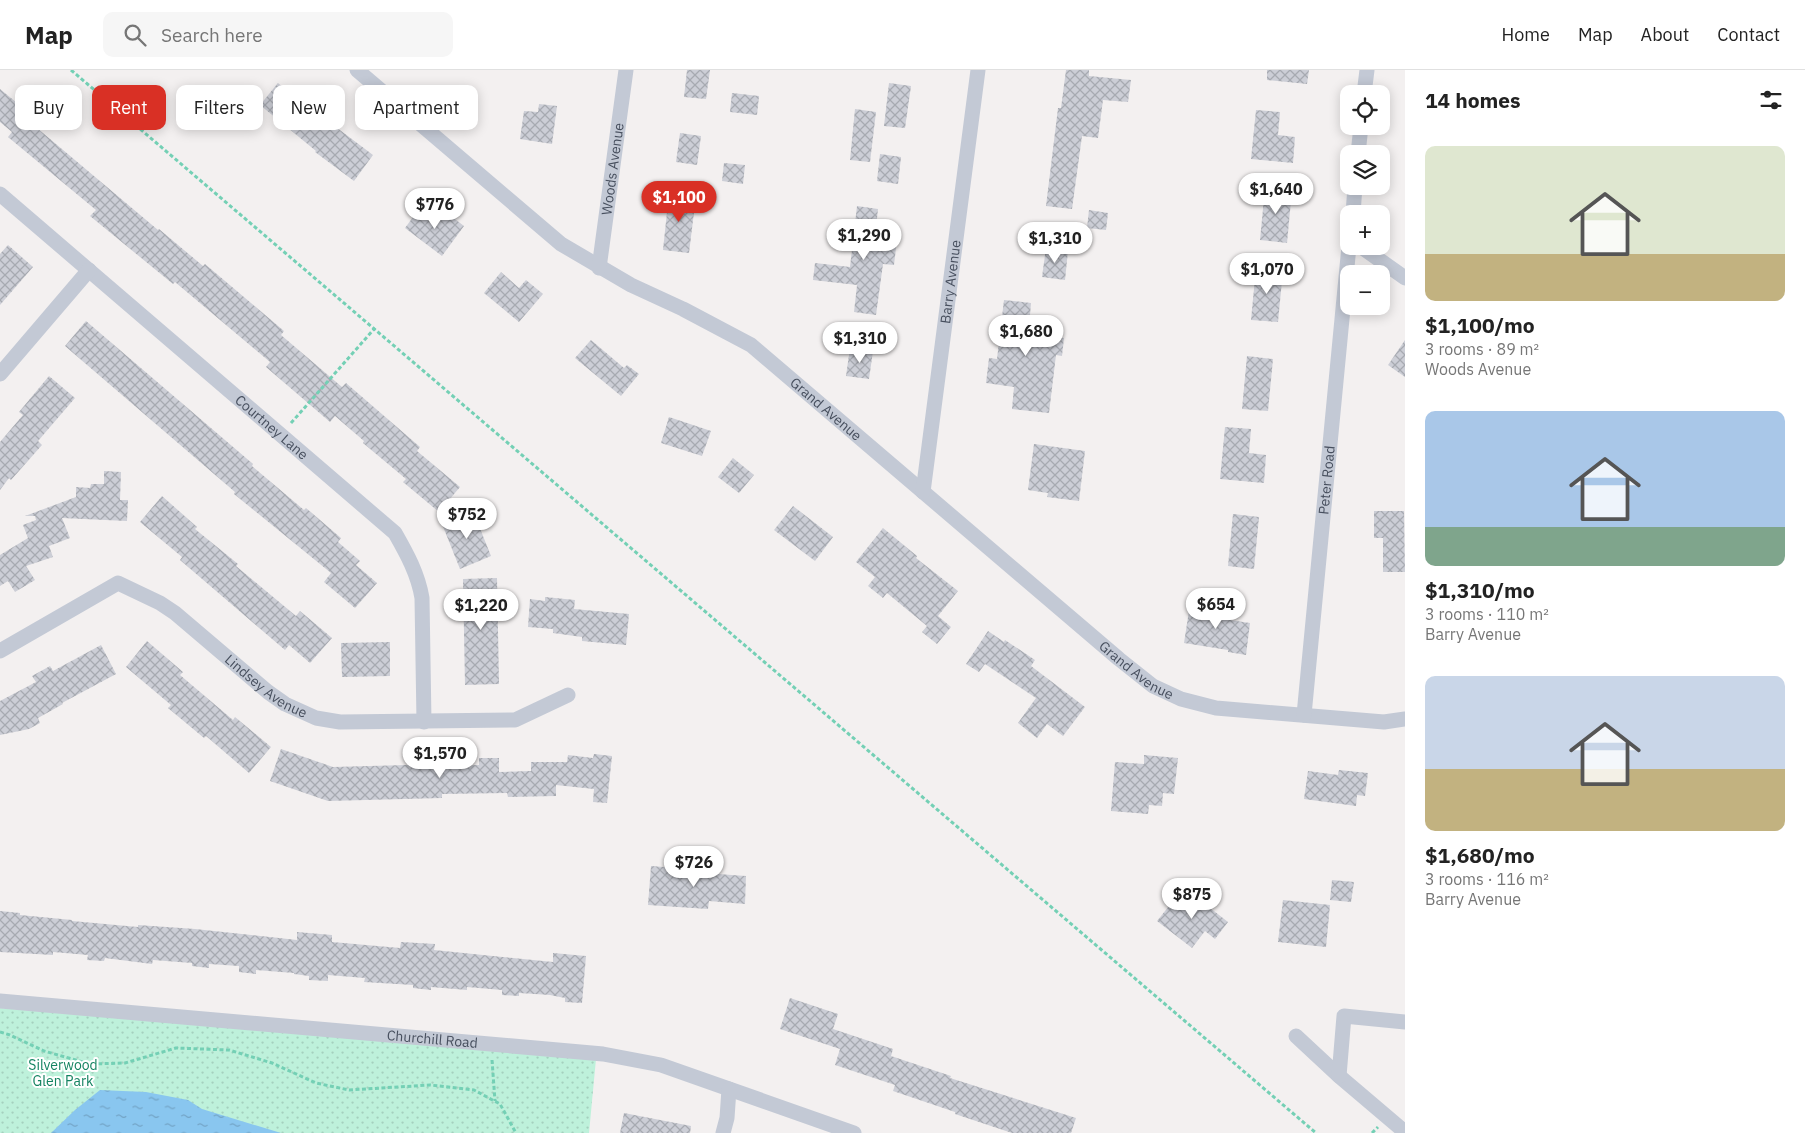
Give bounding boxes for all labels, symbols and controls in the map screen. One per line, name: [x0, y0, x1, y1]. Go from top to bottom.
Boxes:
search box: [103, 12, 453, 57]
text: Map: [25, 19, 73, 51]
icon: search: [121, 21, 149, 49]
text: Search here: [161, 23, 263, 47]
text: Home: [1502, 23, 1550, 46]
text: Map: [1578, 23, 1613, 46]
text: About: [1641, 23, 1689, 46]
text: Contact: [1717, 23, 1780, 46]
chip: Buy: [15, 85, 82, 130]
chip: Rent: [92, 85, 166, 130]
chip: Filters: [176, 85, 263, 130]
chip: New: [273, 85, 345, 130]
chip: Apartment: [355, 85, 478, 130]
map controls: [1340, 85, 1390, 315]
button: locate: [1340, 85, 1390, 135]
text: 14 homes: [1425, 86, 1521, 114]
icon: filters: [1757, 86, 1785, 114]
street label: Woods Avenue: [597, 121, 628, 216]
button: layers: [1340, 145, 1390, 195]
pin: $1,640: [1235, 172, 1317, 215]
text: $1,640: [1250, 179, 1302, 199]
icon: home: [1560, 179, 1650, 269]
pin: $1,100: [638, 180, 720, 223]
text: $1,100: [653, 187, 705, 207]
pin: $776: [405, 188, 465, 230]
text: $776: [416, 194, 454, 214]
button: +: [1340, 205, 1390, 255]
pin: $1,290: [823, 218, 905, 261]
pin: $1,310: [1014, 222, 1096, 264]
text: $1,290: [838, 225, 890, 245]
text: $1,310: [1029, 228, 1081, 248]
street label: Barry Avenue: [936, 239, 965, 325]
pin: $1,070: [1226, 252, 1308, 295]
text: $1,070: [1241, 259, 1293, 279]
button: −: [1340, 265, 1390, 315]
text: $1,100/mo: [1425, 311, 1535, 339]
pin: $1,680: [985, 314, 1067, 357]
text: $1,680: [1000, 321, 1052, 341]
pin: $1,310: [819, 322, 901, 364]
text: $1,310: [834, 328, 886, 348]
text: 3 rooms · 89 m²: [1425, 339, 1539, 359]
text: Woods Avenue: [1425, 359, 1531, 379]
street label: Grand Avenue: [786, 373, 866, 445]
street label: Courtney Lane: [231, 391, 312, 464]
icon: home: [1560, 444, 1650, 534]
street label: Peter Road: [1314, 445, 1339, 515]
pin: $752: [437, 498, 497, 540]
text: $752: [448, 504, 486, 524]
text: $1,310/mo: [1425, 576, 1535, 604]
pin: $1,220: [440, 588, 522, 631]
pin: $654: [1186, 588, 1246, 630]
text: $654: [1197, 594, 1235, 614]
text: $1,220: [455, 595, 507, 615]
text: 3 rooms · 110 m²: [1425, 604, 1549, 624]
text: Barry Avenue: [1425, 624, 1521, 644]
street label: Grand Avenue: [1095, 637, 1177, 703]
street label: Lindsey Avenue: [221, 650, 310, 722]
icon: home: [1560, 709, 1650, 799]
pin: $1,570: [399, 736, 481, 779]
text: $1,570: [414, 743, 466, 763]
text: $1,680/mo: [1425, 841, 1535, 869]
pin: $726: [664, 846, 724, 888]
text: $726: [675, 852, 713, 872]
text: 3 rooms · 116 m²: [1425, 869, 1549, 889]
pin: $875: [1162, 878, 1222, 920]
text: $875: [1173, 884, 1211, 904]
text: Barry Avenue: [1425, 889, 1521, 909]
street label: Churchill Road: [386, 1026, 479, 1052]
park label: Silverwood Glen Park: [28, 1056, 98, 1090]

